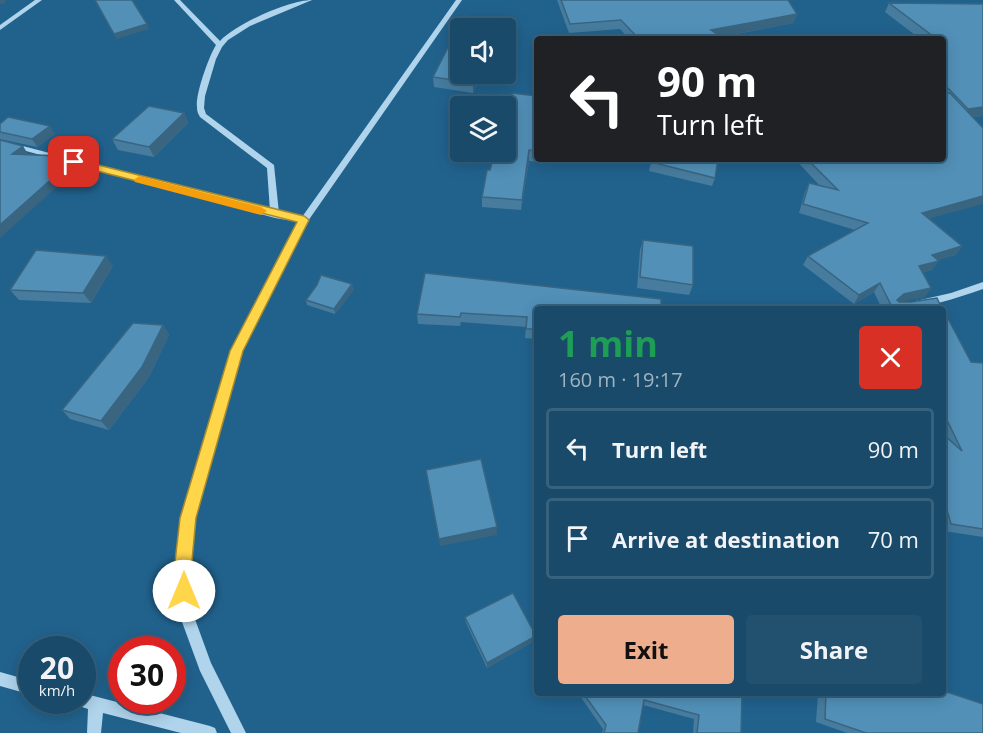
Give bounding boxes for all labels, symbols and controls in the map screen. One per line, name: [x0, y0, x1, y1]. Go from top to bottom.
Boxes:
map controls: [450, 18, 516, 162]
button: sound: [450, 18, 516, 84]
text: 90 m: [657, 52, 757, 109]
icon: left: [558, 60, 636, 138]
button: layers: [450, 96, 516, 162]
text: Turn left: [657, 106, 764, 143]
pin: [48, 136, 99, 187]
icon: arrive: [57, 145, 90, 178]
text: 1 min: [558, 319, 658, 368]
button: close: [859, 326, 922, 389]
text: 160 m · 19:17: [558, 366, 683, 393]
icon: left: [561, 432, 594, 465]
text: Turn left: [612, 434, 707, 464]
text: 90 m: [868, 434, 919, 464]
icon: arrive: [561, 522, 594, 555]
text: Arrive at destination: [612, 524, 840, 554]
text: 70 m: [868, 524, 919, 554]
position arrow: [152, 559, 216, 623]
button: Exit: [558, 615, 734, 684]
button: Share: [746, 615, 922, 684]
speed limit sign: 30: [108, 636, 186, 714]
text: 20: [40, 647, 74, 688]
text: km/h: [39, 680, 75, 700]

